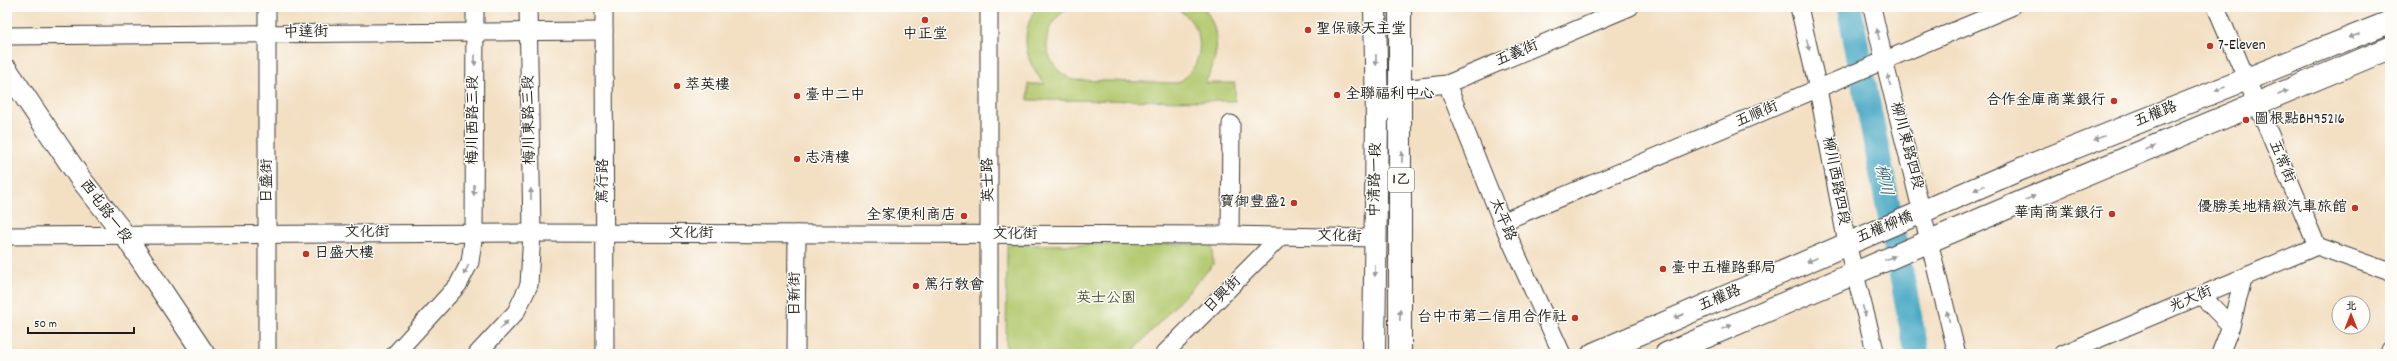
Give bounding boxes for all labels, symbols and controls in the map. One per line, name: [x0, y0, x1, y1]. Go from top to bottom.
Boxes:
marker: 中正堂: [920, 15, 930, 25]
place label: 聖保祿天主堂: [1316, 19, 1406, 41]
street label: 中達街: [283, 22, 329, 44]
place label: 中正堂: [902, 24, 948, 46]
marker: 聖保祿天主堂: [1303, 25, 1313, 35]
one-way arrow: [1874, 27, 1880, 40]
one-way arrow: [2347, 34, 2359, 40]
street label: 五義街: [1492, 35, 1542, 73]
place label: 7-Eleven: [2218, 35, 2266, 57]
one-way arrow: [1805, 39, 1811, 51]
marker: 7-Eleven: [2205, 41, 2215, 51]
one-way arrow: [472, 54, 478, 67]
one-way arrow: [1373, 54, 1379, 67]
one-way arrow: [1885, 73, 1891, 86]
street label: 梅川西路三段: [463, 75, 485, 165]
street label: 梅川東路三段: [518, 75, 542, 165]
place label: 萃英樓: [685, 75, 730, 97]
marker: 萃英樓: [672, 81, 682, 91]
place label: 全聯福利中心: [1345, 84, 1435, 106]
place label: 臺中二中: [805, 85, 865, 107]
one-way arrow: [2213, 87, 2225, 93]
marker: 全聯福利中心: [1332, 90, 1342, 100]
place label: 合作金庫商業銀行: [1986, 90, 2106, 112]
one-way arrow: [2277, 90, 2288, 96]
marker: 臺中二中: [792, 91, 802, 101]
street label: 五順街: [1732, 96, 1782, 134]
marker: 合作金庫商業銀行: [2109, 96, 2119, 106]
street label: 五權路: [2131, 96, 2181, 134]
street label: 柳川東路四段: [1884, 100, 1928, 192]
place label: 圖根點BH95216: [2254, 109, 2345, 131]
marker: 圖根點BH95216: [2241, 115, 2251, 125]
street label: 柳川西路四段: [1816, 135, 1854, 227]
one-way arrow: [2094, 135, 2105, 141]
street label: 五常街: [2262, 137, 2300, 187]
street label: 中清路一段: [1364, 142, 1388, 218]
one-way arrow: [2144, 145, 2156, 151]
place label: 志清樓: [805, 148, 850, 170]
one-way arrow: [1398, 151, 1405, 163]
marker: 志清樓: [792, 154, 802, 164]
street label: 英士路: [978, 157, 1000, 203]
street label: 日盛街: [257, 158, 279, 204]
street label: 篤行路: [593, 158, 615, 204]
water label: 柳川: [1869, 162, 1898, 199]
road number: 1乙: [1388, 168, 1414, 192]
street label: 西屯路一段: [74, 175, 136, 249]
one-way arrow: [471, 184, 477, 197]
one-way arrow: [1973, 184, 1985, 191]
one-way arrow: [528, 187, 534, 200]
place label: 寶御豐盛2: [1219, 192, 1286, 214]
street label: 太平路: [1483, 195, 1521, 245]
one-way arrow: [2024, 195, 2036, 201]
place label: 優勝美地精緻汽車旅館: [2197, 197, 2347, 219]
marker: 寶御豐盛2: [1289, 198, 1299, 208]
place label: 華南商業銀行: [2014, 203, 2104, 225]
marker: 優勝美地精緻汽車旅館: [2350, 203, 2360, 213]
place label: 全家便利商店: [866, 205, 956, 227]
street label: 五權柳橋: [1853, 206, 1917, 250]
marker: 華南商業銀行: [2107, 209, 2117, 219]
marker: 全家便利商店: [959, 211, 969, 221]
street label: 文化街: [344, 222, 390, 244]
street label: 文化街: [668, 223, 714, 245]
street label: 文化街: [992, 224, 1038, 246]
street label: 文化街: [1316, 225, 1362, 249]
place label: 日盛大樓: [314, 243, 374, 265]
marker: 日盛大樓: [301, 249, 311, 259]
one-way arrow: [1885, 255, 1896, 261]
one-way arrow: [1806, 257, 1817, 263]
place label: 臺中五權路郵局: [1671, 258, 1776, 280]
marker: 臺中五權路郵局: [1658, 264, 1668, 274]
one-way arrow: [462, 265, 469, 276]
one-way arrow: [1372, 265, 1378, 278]
street label: 日新街: [785, 271, 807, 317]
street label: 日興街: [1199, 271, 1247, 319]
place label: 篤行教會: [924, 275, 984, 297]
street label: 五權路: [1695, 280, 1745, 318]
marker: 篤行教會: [911, 281, 921, 291]
street label: 光大街: [2166, 281, 2216, 319]
park label: 英士公園: [1076, 288, 1136, 310]
north arrow: [2331, 295, 2371, 335]
text: 北: [2346, 299, 2357, 315]
one-way arrow: [1862, 304, 1868, 317]
place label: 台中市第二信用合作社: [1417, 307, 1567, 329]
one-way arrow: [1397, 308, 1403, 321]
scale bar: [28, 309, 134, 335]
one-way arrow: [1944, 310, 1950, 322]
marker: 台中市第二信用合作社: [1570, 313, 1580, 323]
one-way arrow: [1673, 314, 1685, 320]
text: 50 m: [34, 316, 57, 333]
one-way arrow: [499, 320, 508, 330]
one-way arrow: [1722, 324, 1734, 330]

